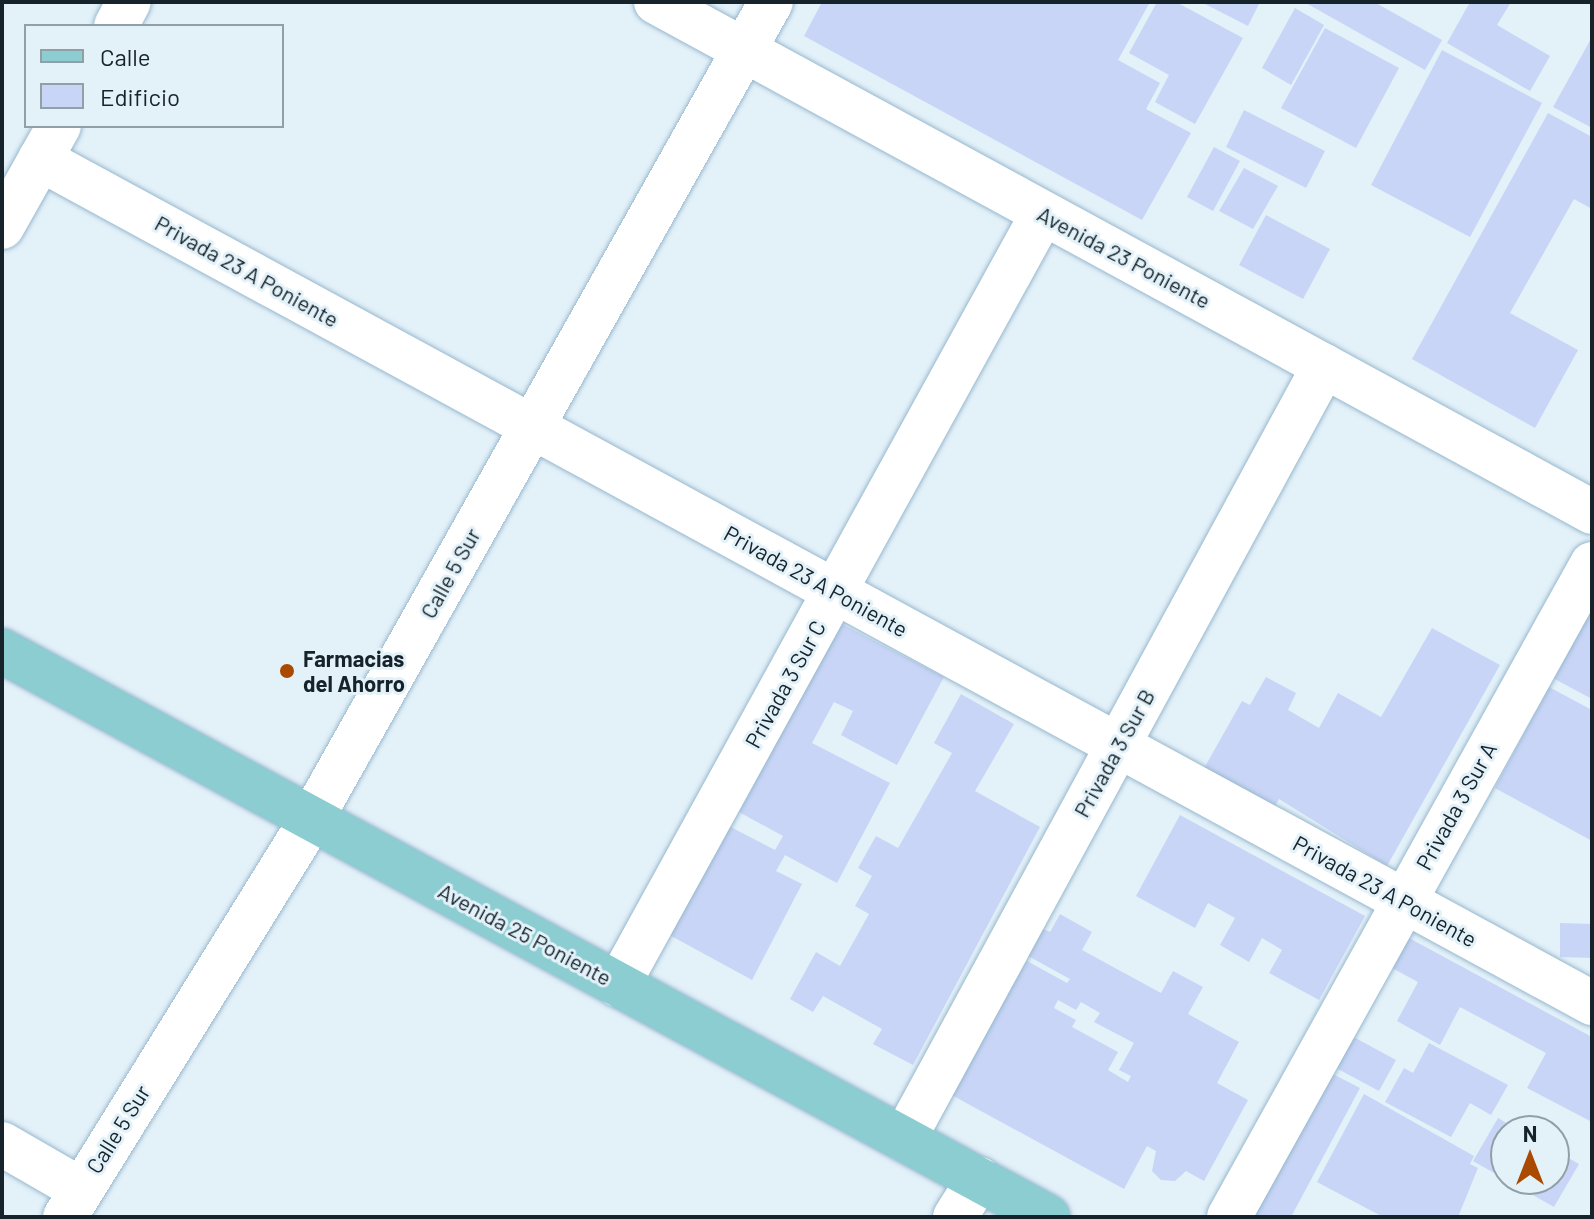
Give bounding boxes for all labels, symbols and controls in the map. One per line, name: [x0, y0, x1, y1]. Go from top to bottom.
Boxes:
legend: [24, 24, 284, 128]
text: Calle: [100, 42, 151, 71]
text: Edificio: [100, 82, 180, 111]
street label: Avenida 23 Poniente: [1033, 200, 1215, 314]
street label: Privada 23 A Poniente: [151, 210, 343, 332]
street label: Privada 23 A Poniente: [720, 520, 912, 642]
street label: Calle 5 Sur: [414, 523, 486, 623]
street label: Privada 3 Sur C: [739, 616, 831, 752]
place label: Farmacias del Ahorro: [303, 645, 405, 696]
marker: Farmacias del Ahorro: [278, 662, 296, 680]
street label: Privada 3 Sur B: [1068, 684, 1160, 822]
street label: Privada 3 Sur A: [1410, 738, 1502, 874]
street label: Privada 23 A Poniente: [1289, 830, 1481, 952]
street label: Avenida 25 Poniente: [434, 877, 616, 991]
street label: Calle 5 Sur: [81, 1080, 155, 1178]
north arrow: [1490, 1115, 1570, 1195]
text: N: [1523, 1120, 1537, 1146]

